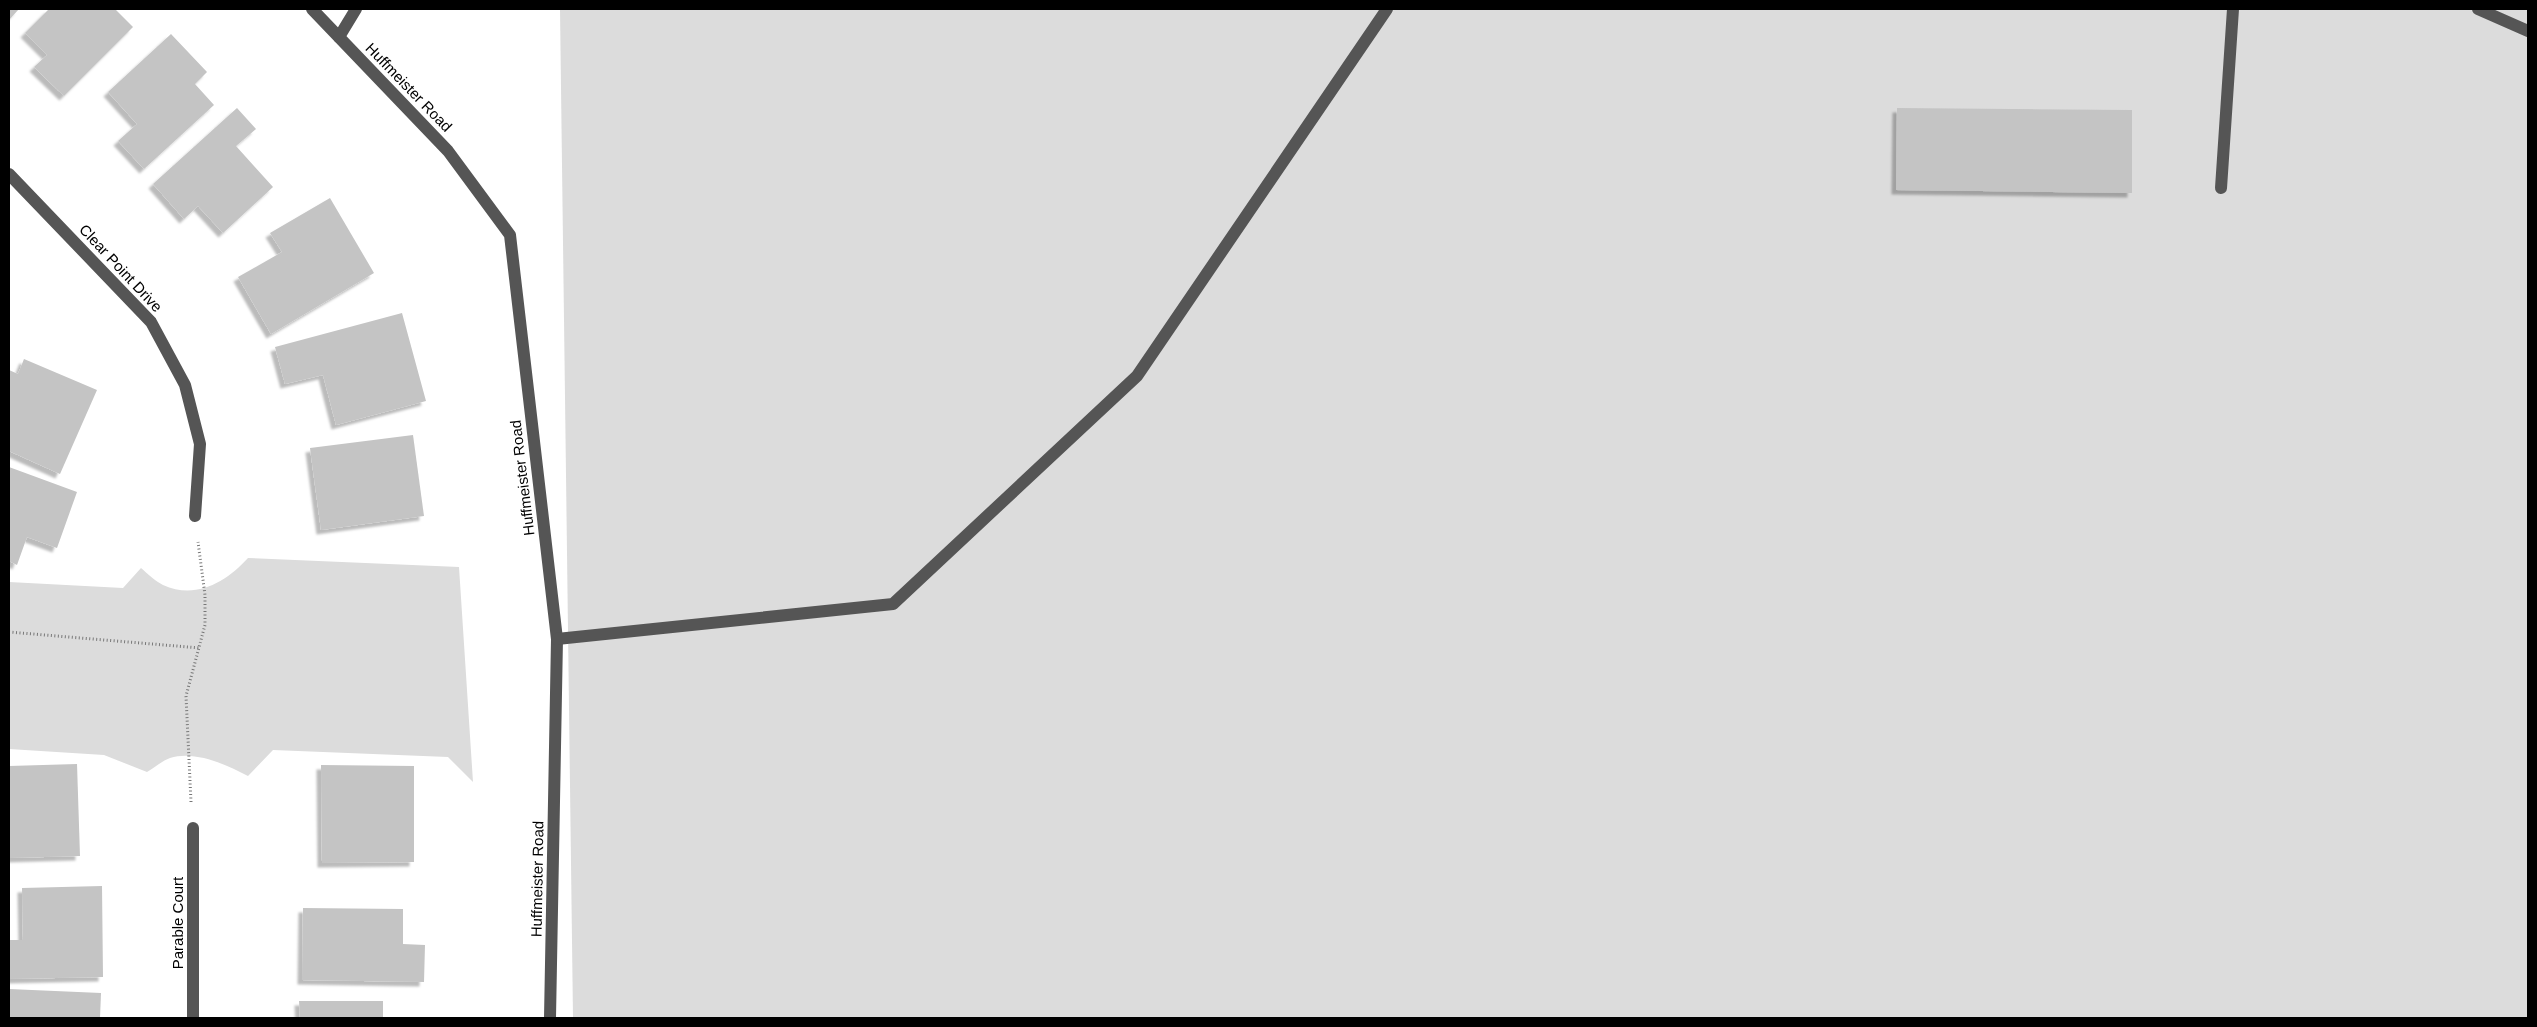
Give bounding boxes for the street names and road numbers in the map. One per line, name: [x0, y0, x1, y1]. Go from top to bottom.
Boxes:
street label: Huffmeister Road: [362, 39, 456, 135]
street label: Clear Point Drive: [76, 221, 166, 315]
street label: Huffmeister Road: [506, 419, 538, 537]
street label: Huffmeister Road: [527, 821, 547, 937]
street label: Parable Court: [169, 876, 186, 969]

